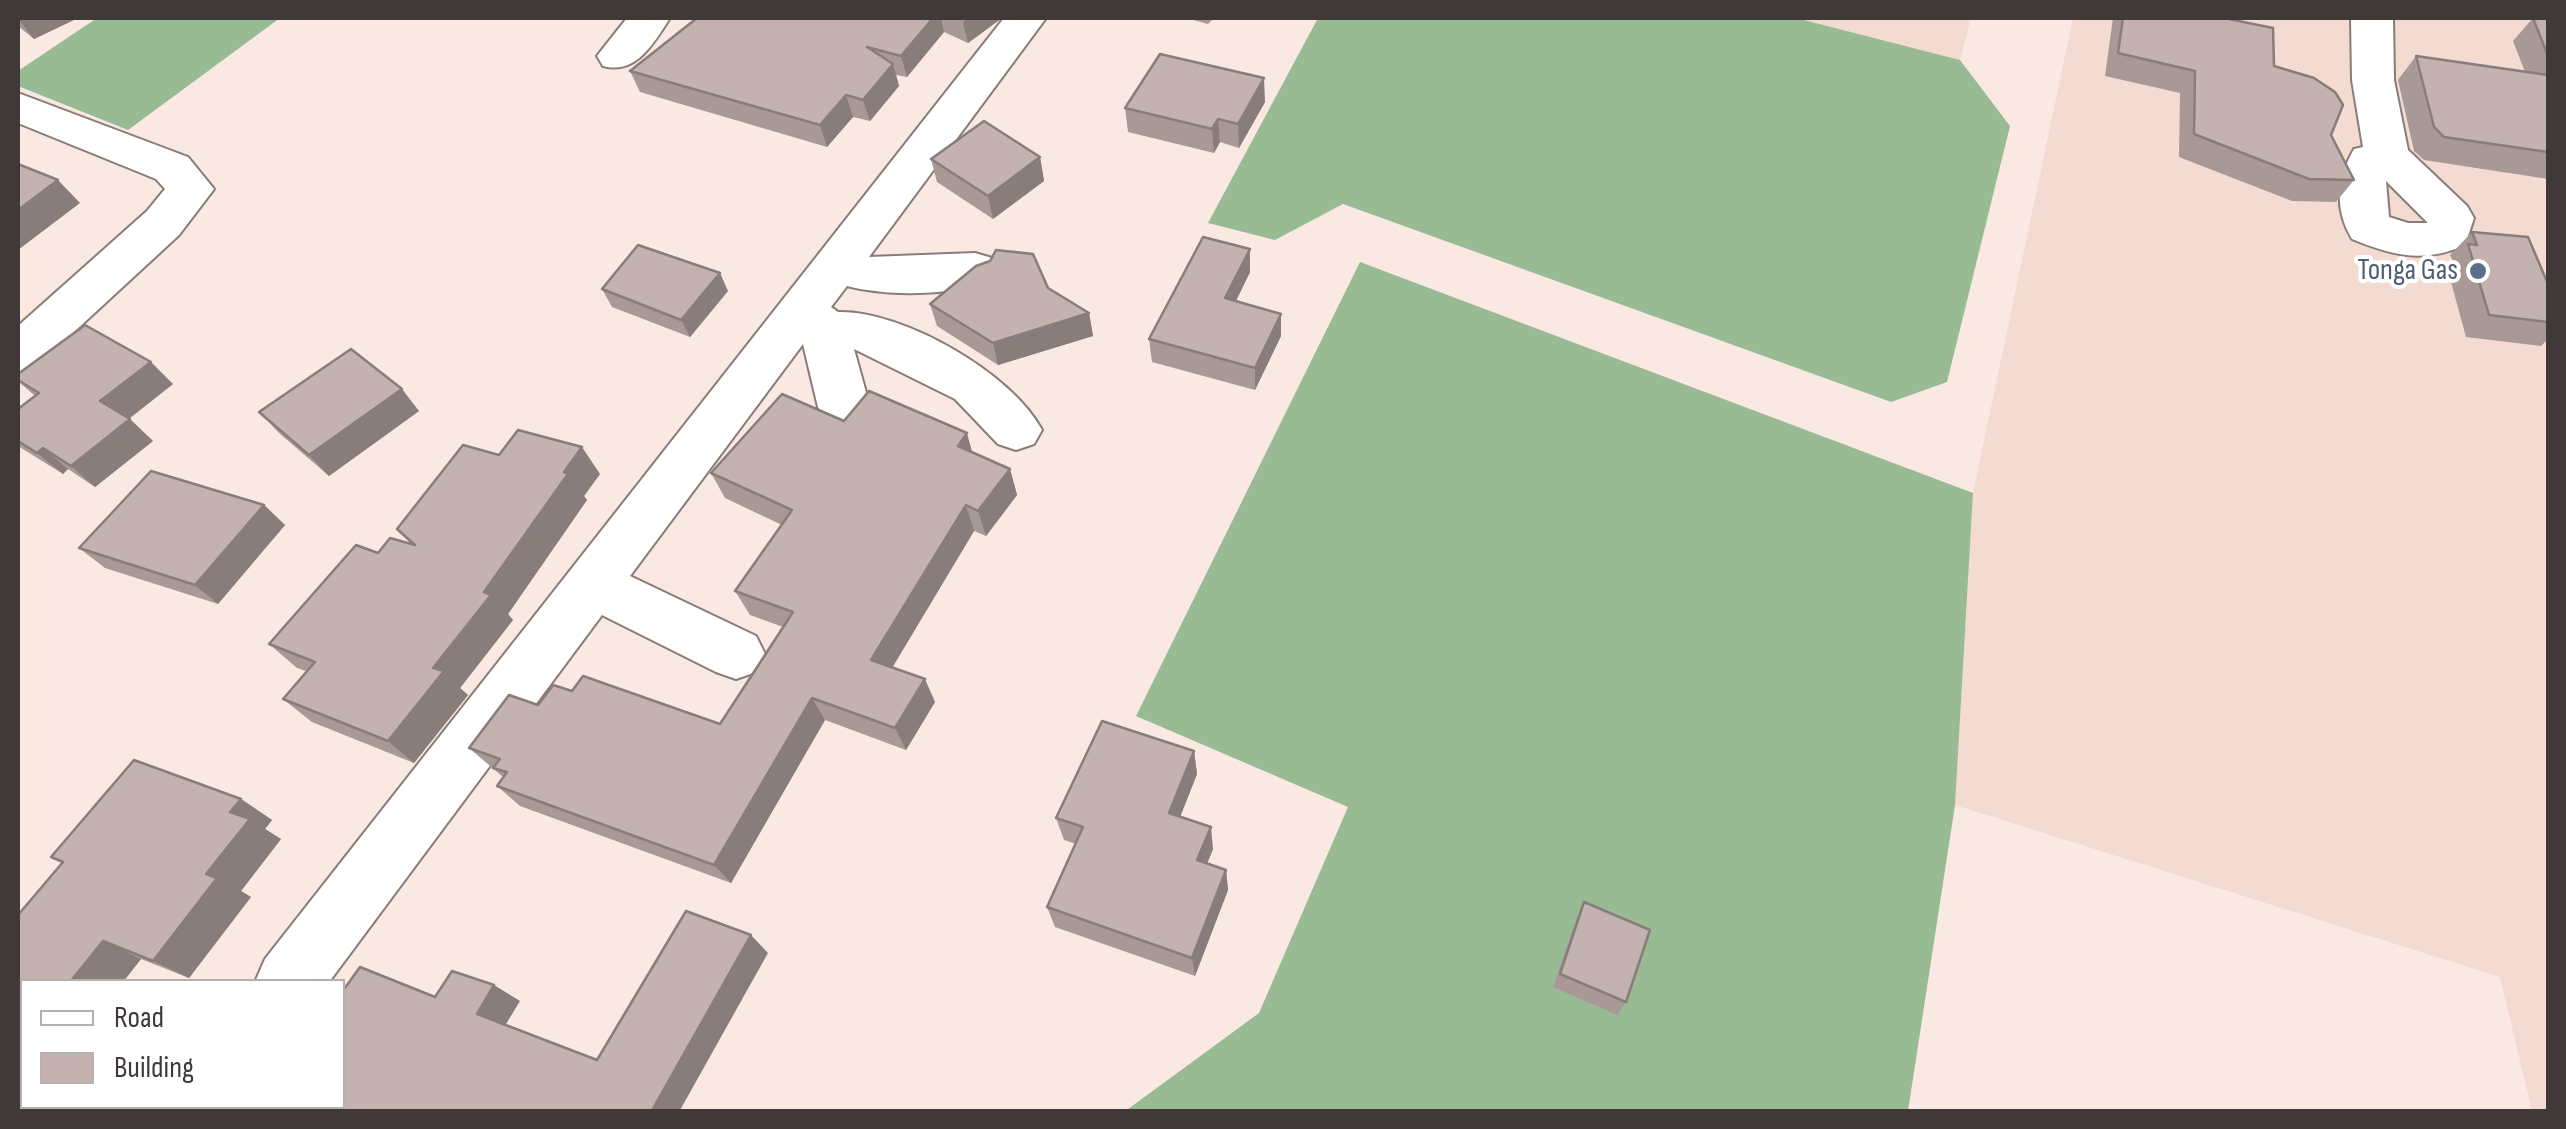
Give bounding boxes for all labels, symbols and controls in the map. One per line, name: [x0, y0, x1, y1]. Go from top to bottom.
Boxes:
place label: Tonga Gas: [2357, 253, 2458, 289]
marker: Tonga Gas: [2467, 260, 2489, 282]
legend: [20, 979, 345, 1109]
text: Road: [114, 1000, 164, 1036]
text: Building: [114, 1050, 194, 1086]

